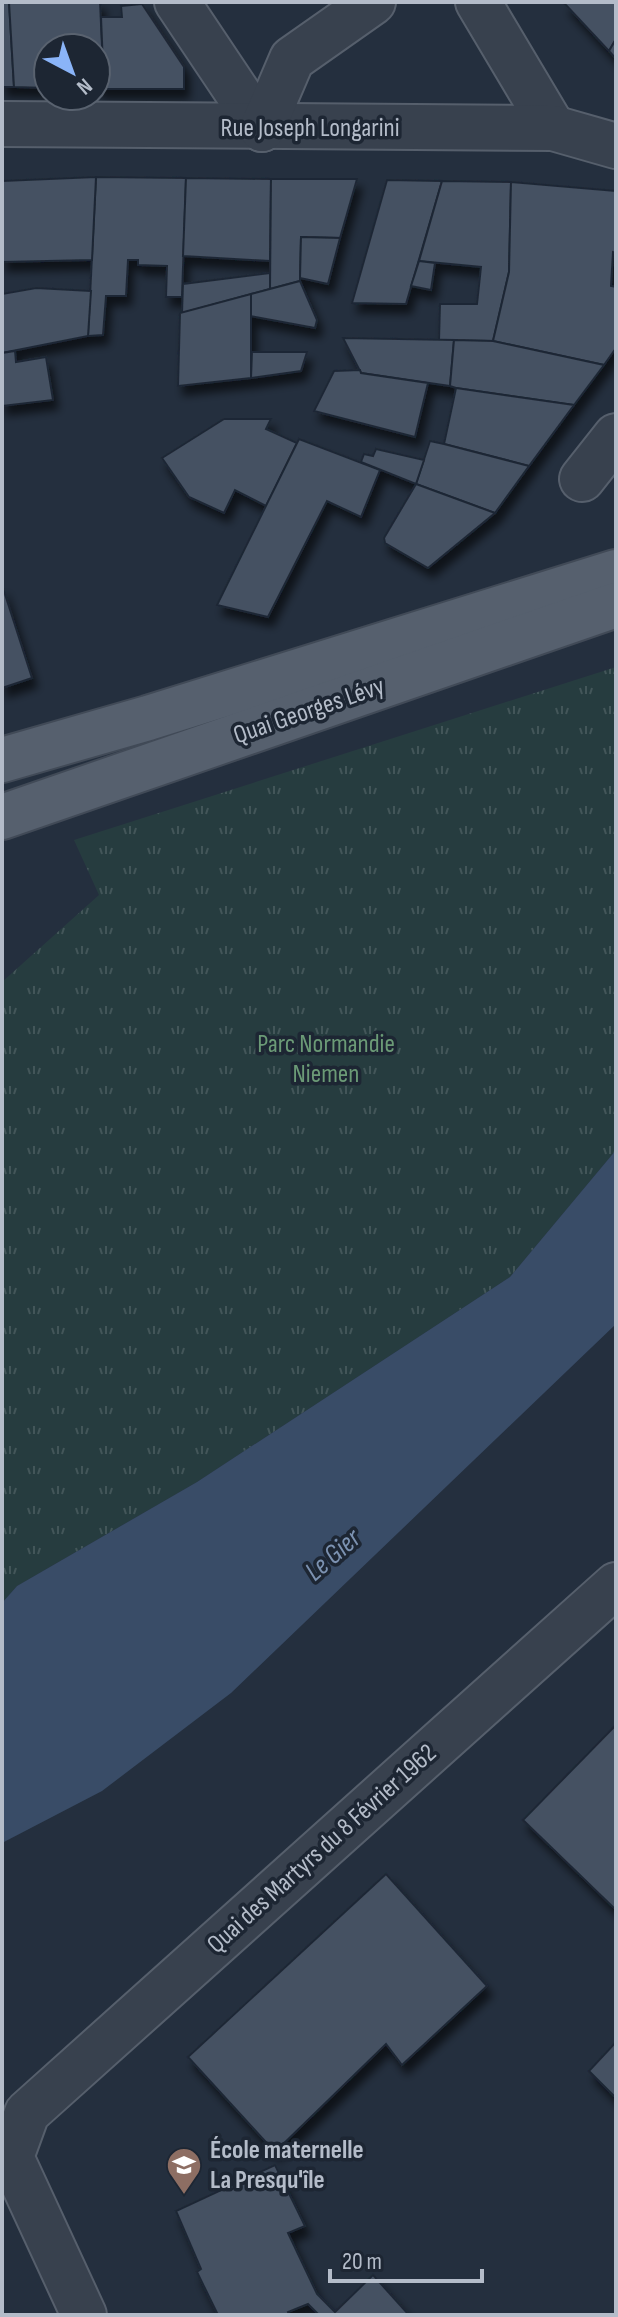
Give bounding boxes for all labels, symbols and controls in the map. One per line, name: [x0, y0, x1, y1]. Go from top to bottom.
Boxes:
north arrow: [32, 32, 112, 112]
text: N: [71, 72, 97, 100]
street label: Rue Joseph Longarini: [221, 113, 399, 144]
street label: Quai Georges Lévy: [229, 671, 389, 751]
park label: Parc Normandie Niemen: [257, 1029, 395, 1090]
water label: Le Gier: [298, 1521, 368, 1588]
street label: Quai des Martyrs du 8 Février 1962: [201, 1738, 443, 1960]
place label: École maternelle La Presqu'île: [210, 2135, 364, 2196]
school or university icon: École maternelle La Presqu'île: [165, 2146, 203, 2196]
scale bar: [330, 2233, 482, 2283]
text: 20 m: [342, 2247, 382, 2276]

